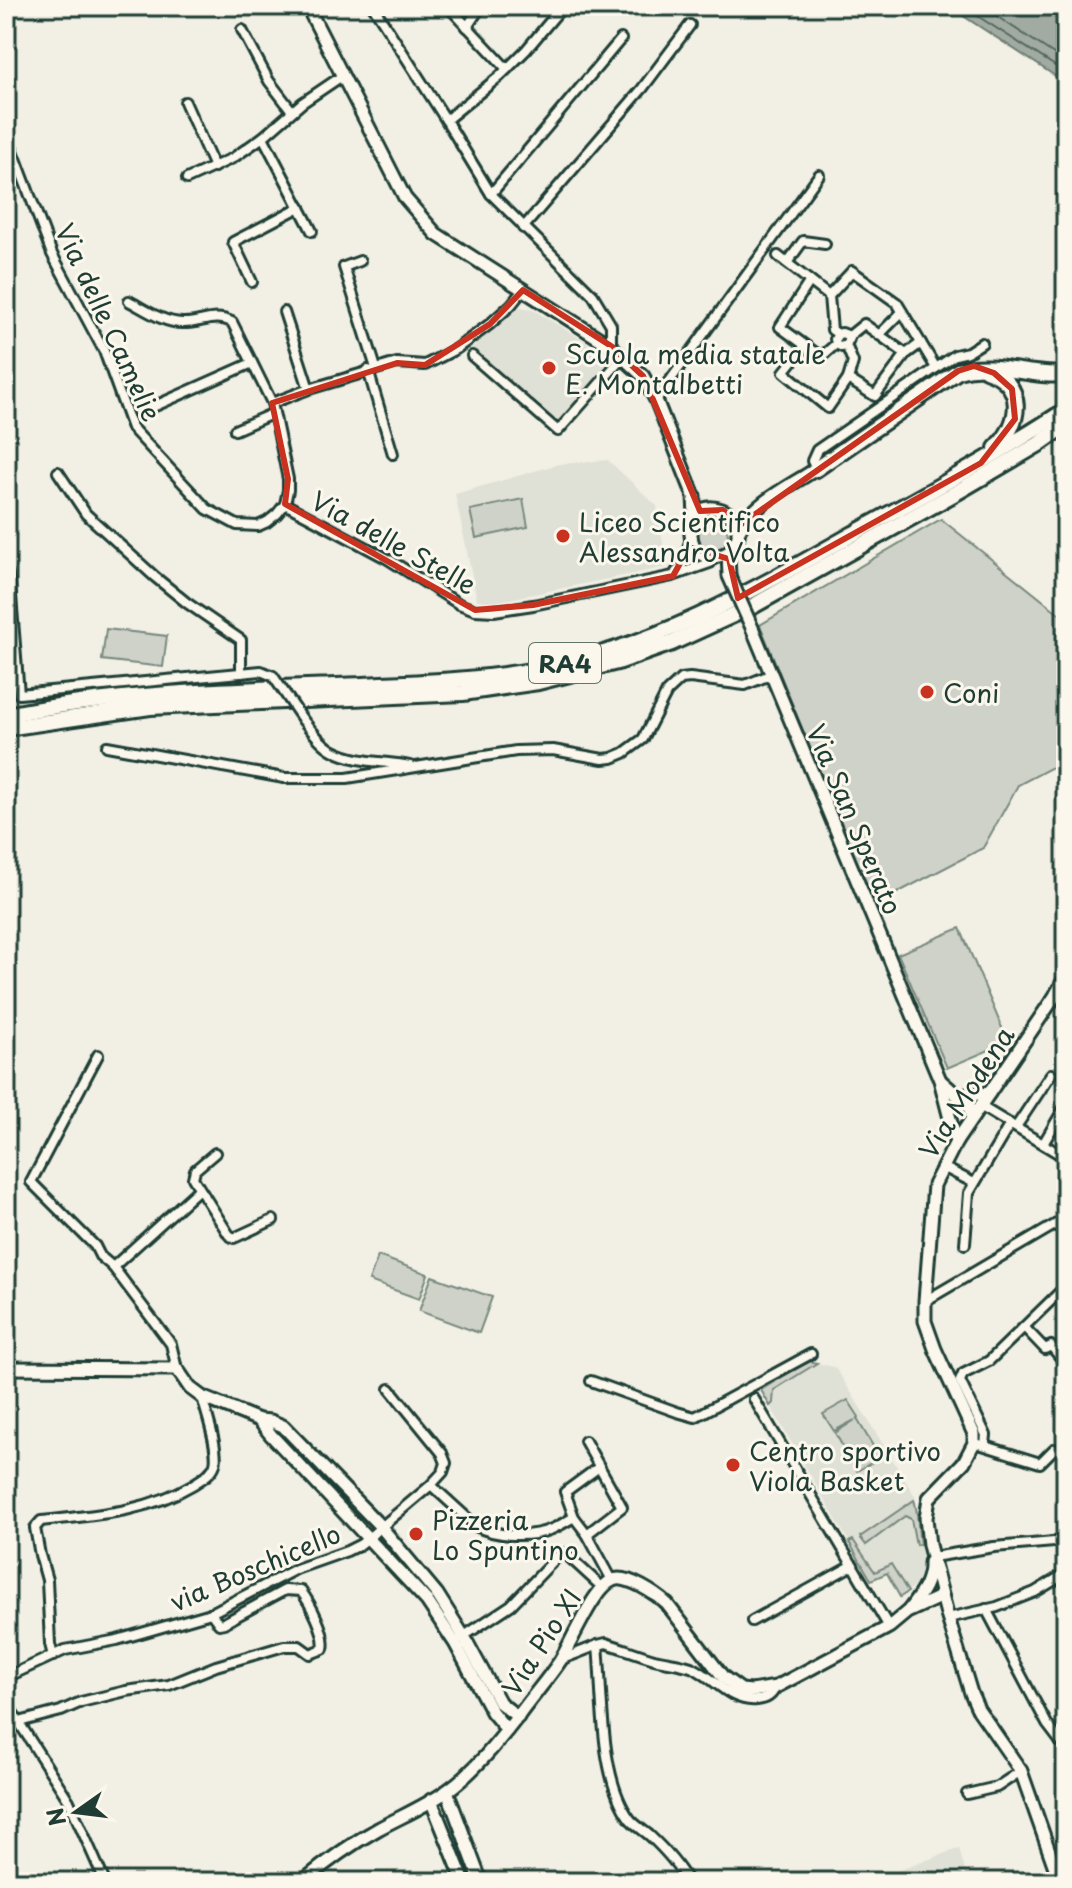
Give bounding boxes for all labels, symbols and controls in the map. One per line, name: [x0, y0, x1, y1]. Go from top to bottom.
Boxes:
street label: Via delle Camelie: [46, 217, 172, 427]
place label: Scuola media statale E. Montalbetti: [565, 334, 826, 403]
marker: Scuola media statale E. Montalbetti: [540, 359, 558, 377]
street label: Via delle Stelle: [304, 480, 484, 604]
place label: Liceo Scientifico Alessandro Volta: [579, 502, 790, 571]
marker: Liceo Scientifico Alessandro Volta: [554, 527, 572, 545]
road number: RA4: [529, 643, 601, 683]
place label: Coni: [943, 673, 999, 712]
marker: Coni: [918, 683, 936, 701]
street label: Via San Sperato: [797, 718, 913, 920]
street label: Via Modena: [909, 1018, 1024, 1166]
place label: Centro sportivo Viola Basket: [749, 1431, 941, 1500]
marker: Centro sportivo Viola Basket: [724, 1456, 742, 1474]
place label: Pizzeria Lo Spuntino: [432, 1500, 579, 1569]
street label: via Boschicello: [164, 1514, 346, 1620]
marker: Pizzeria Lo Spuntino: [407, 1525, 425, 1543]
street label: Via Pio XI: [492, 1581, 590, 1703]
north arrow: [36, 1772, 116, 1852]
text: N: [37, 1805, 73, 1830]

